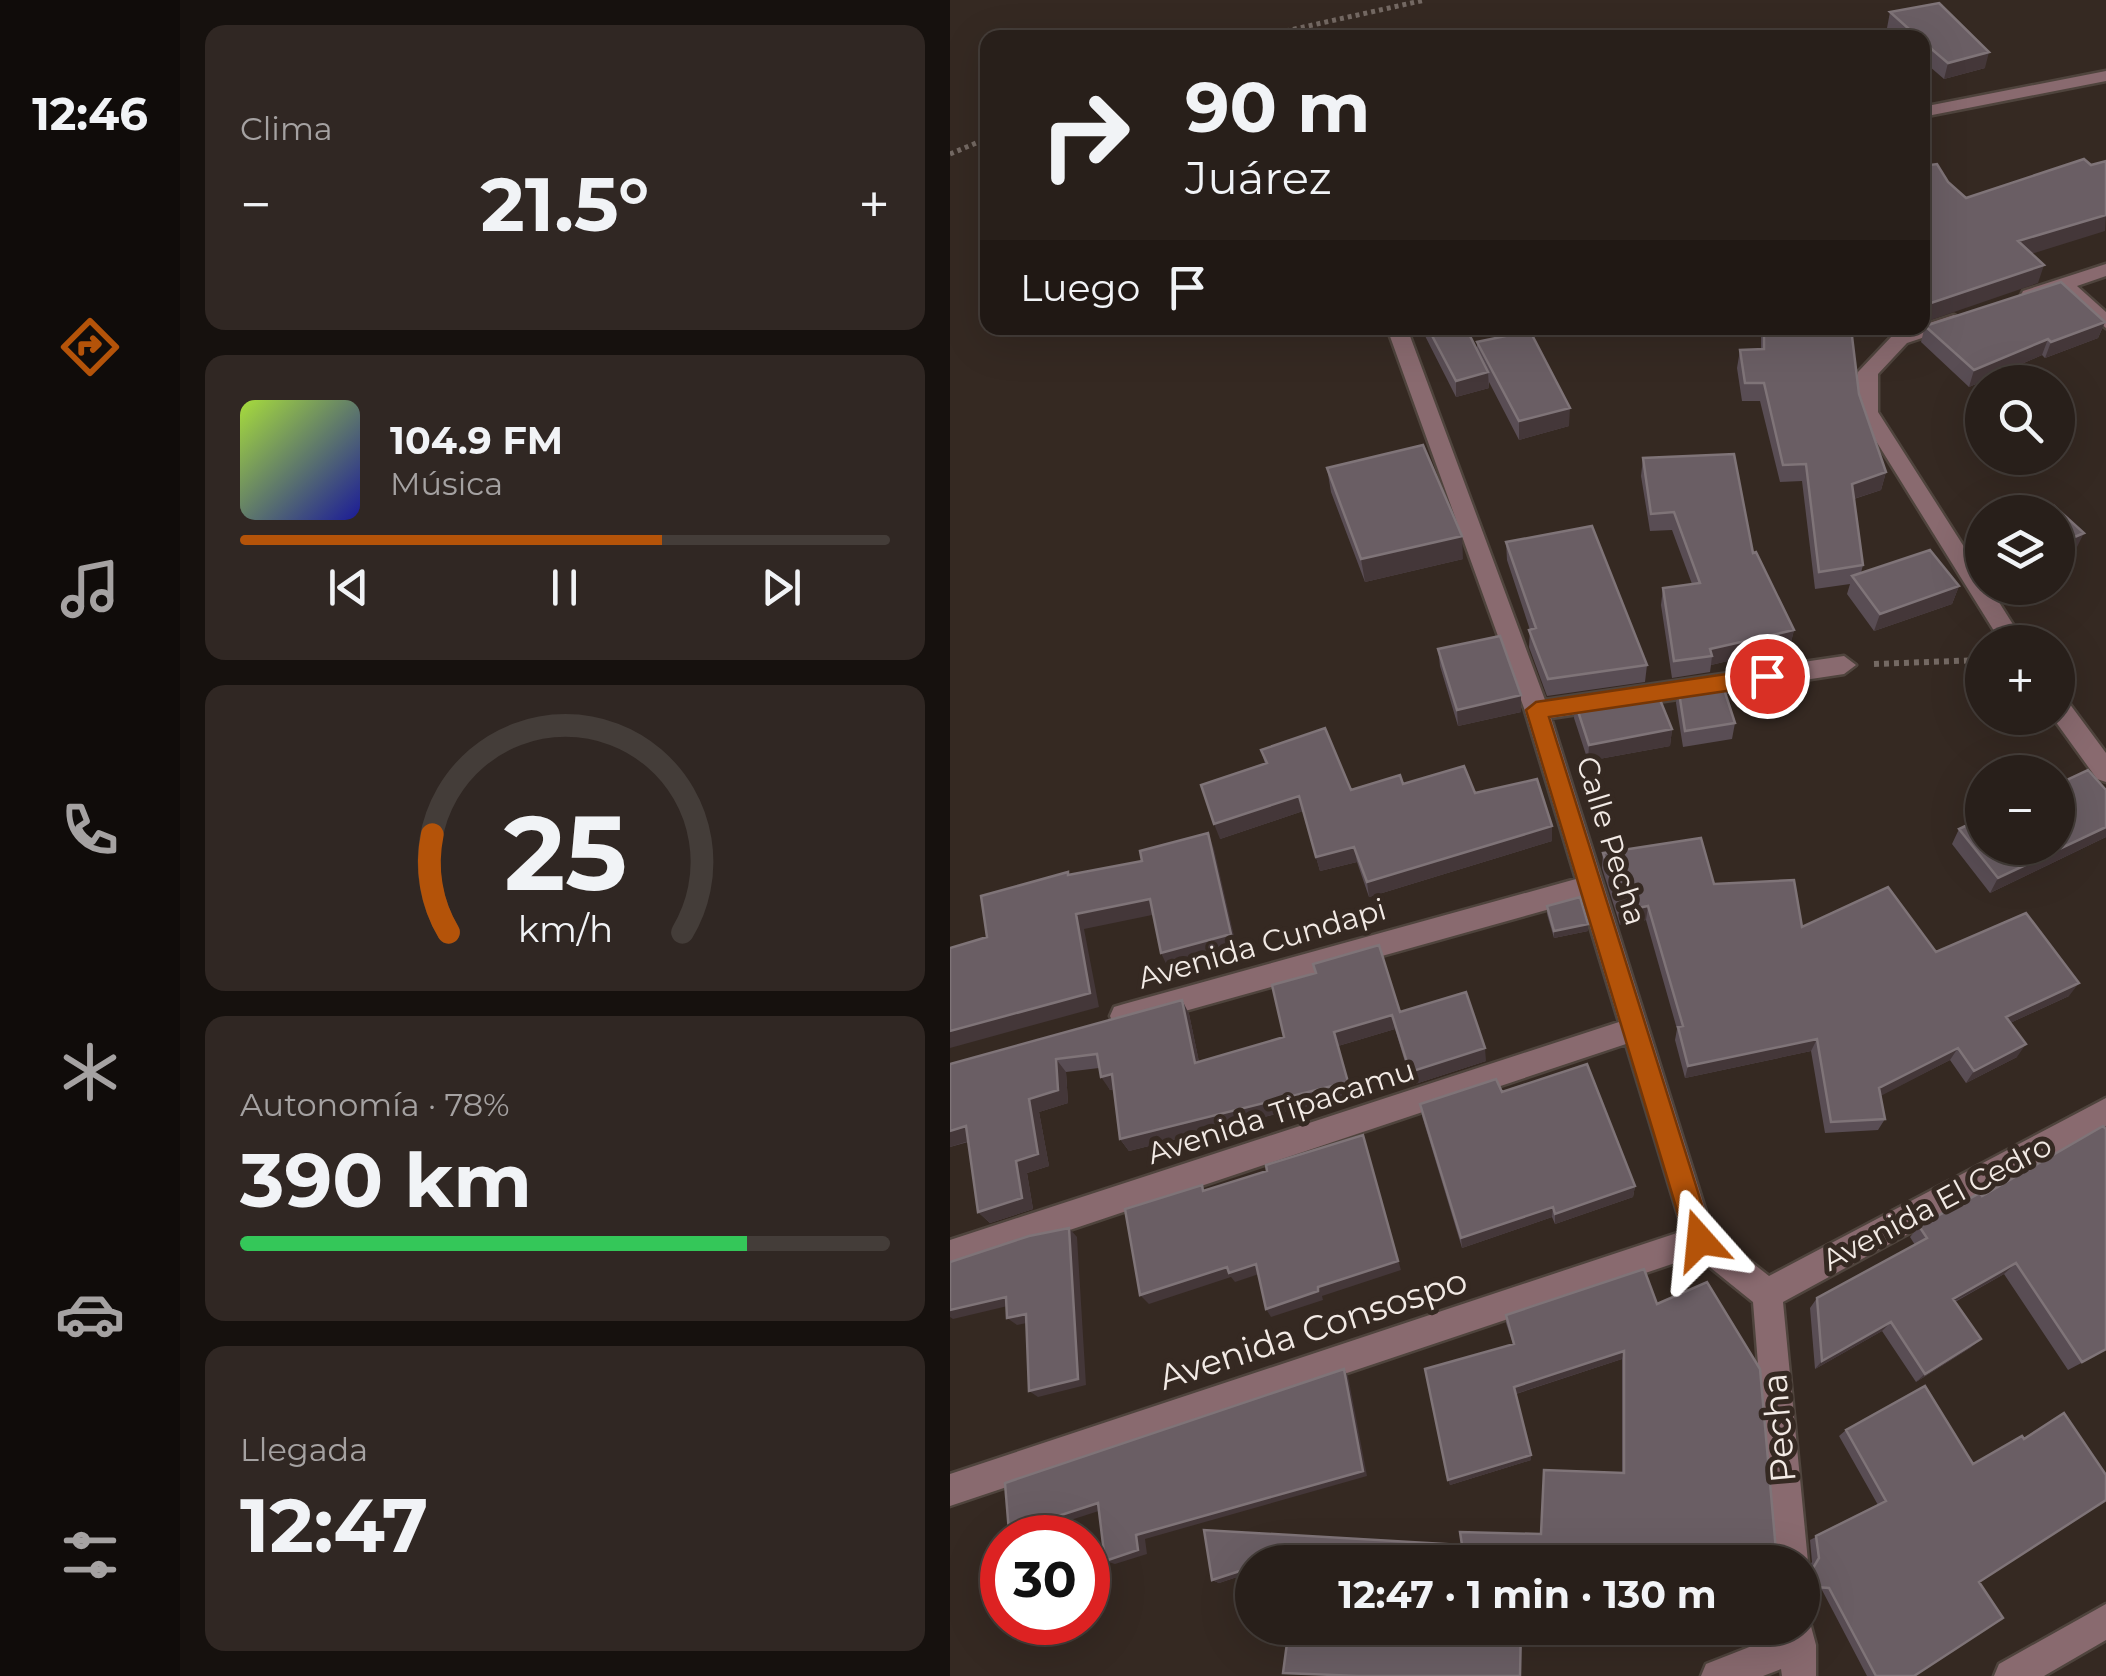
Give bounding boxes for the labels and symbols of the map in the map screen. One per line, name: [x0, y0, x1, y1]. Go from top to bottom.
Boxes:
pin: [1725, 634, 1810, 719]
street label: Calle Pecha: [1568, 752, 1655, 930]
street label: Avenida Cundapi: [1133, 890, 1390, 997]
street label: Avenida Tipacamu: [1143, 1051, 1419, 1172]
street label: Avenida El Cedro: [1816, 1127, 2058, 1279]
position arrow: [1648, 1188, 1752, 1292]
street label: Avenida Consospo: [1153, 1258, 1473, 1399]
street label: Pecha: [1752, 1372, 1805, 1484]
speed limit sign: 30: [980, 1515, 1110, 1645]

